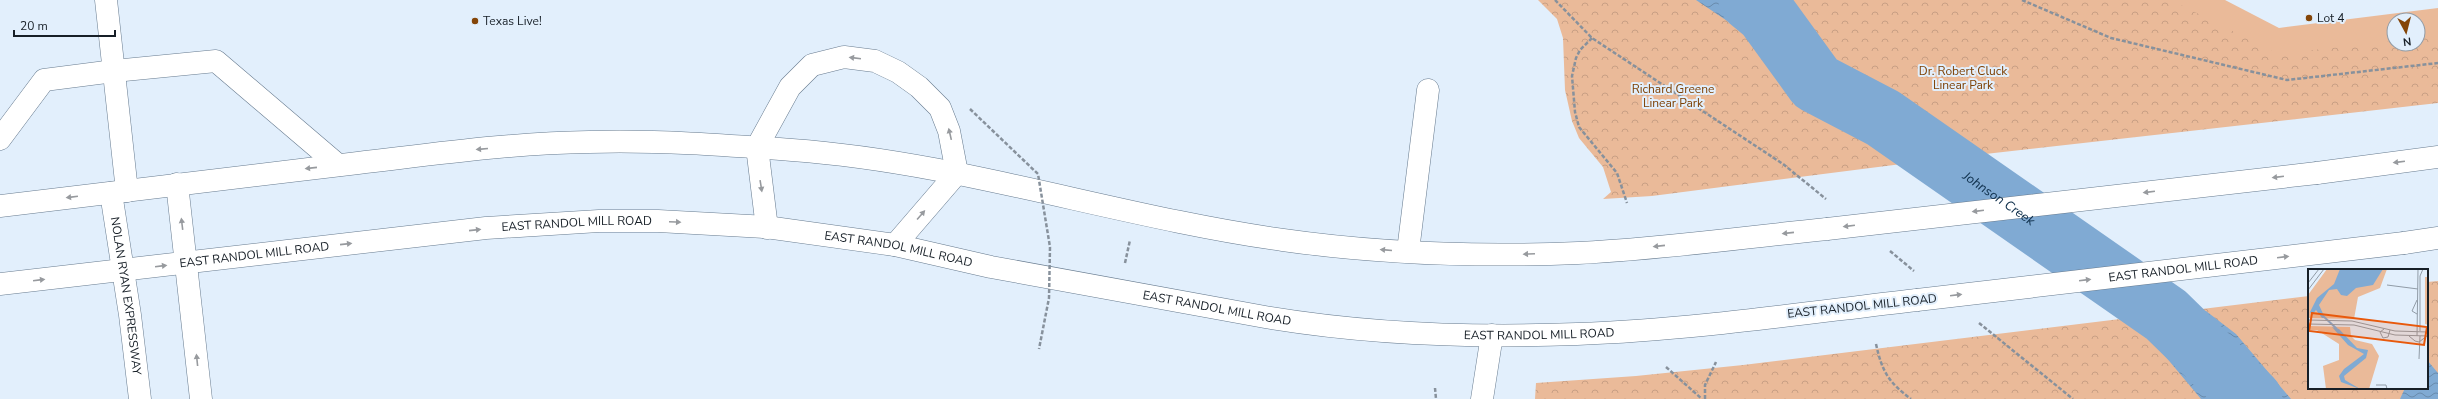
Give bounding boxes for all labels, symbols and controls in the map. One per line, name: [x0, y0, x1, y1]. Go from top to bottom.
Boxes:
place label: Lot 4: [2317, 10, 2345, 26]
scale bar: [14, 12, 115, 38]
north arrow: [2386, 12, 2426, 52]
place label: Texas Live!: [483, 13, 542, 29]
marker: Lot 4: [2304, 13, 2314, 23]
marker: Texas Live!: [470, 16, 480, 26]
text: 20 m: [20, 18, 48, 34]
text: N: [2402, 33, 2412, 49]
one-way arrow: [848, 55, 861, 61]
park label: Dr. Robert Cluck Linear Park: [1919, 63, 2008, 93]
park label: Richard Greene Linear Park: [1632, 81, 1714, 111]
one-way arrow: [946, 128, 952, 141]
one-way arrow: [476, 145, 488, 152]
one-way arrow: [2393, 159, 2405, 165]
one-way arrow: [305, 165, 317, 172]
water label: Johnson Creek: [1958, 167, 2039, 230]
one-way arrow: [2272, 174, 2284, 180]
one-way arrow: [758, 180, 764, 192]
one-way arrow: [2143, 189, 2155, 195]
one-way arrow: [66, 194, 78, 201]
one-way arrow: [1972, 208, 1984, 215]
one-way arrow: [916, 210, 925, 220]
street label: EAST RANDOL MILL ROAD: [501, 213, 652, 235]
street label: NOLAN RYAN EXPRESSWAY: [107, 216, 145, 377]
one-way arrow: [178, 218, 185, 230]
one-way arrow: [669, 219, 682, 225]
one-way arrow: [1843, 223, 1855, 229]
one-way arrow: [469, 226, 481, 233]
street label: EAST RANDOL MILL ROAD: [823, 227, 974, 271]
one-way arrow: [1782, 230, 1794, 236]
street label: EAST RANDOL MILL ROAD: [179, 238, 330, 271]
one-way arrow: [340, 241, 352, 247]
one-way arrow: [1653, 243, 1665, 250]
one-way arrow: [1379, 246, 1392, 253]
one-way arrow: [1522, 251, 1535, 257]
street label: EAST RANDOL MILL ROAD: [2108, 252, 2259, 286]
one-way arrow: [2277, 254, 2289, 260]
one-way arrow: [155, 263, 167, 269]
inset map: [2308, 269, 2428, 389]
one-way arrow: [33, 276, 45, 283]
one-way arrow: [2079, 277, 2091, 283]
street label: EAST RANDOL MILL ROAD: [1141, 287, 1292, 329]
street label: EAST RANDOL MILL ROAD: [1786, 290, 1938, 322]
one-way arrow: [1949, 292, 1962, 299]
street label: EAST RANDOL MILL ROAD: [1464, 324, 1615, 343]
one-way arrow: [193, 354, 200, 366]

